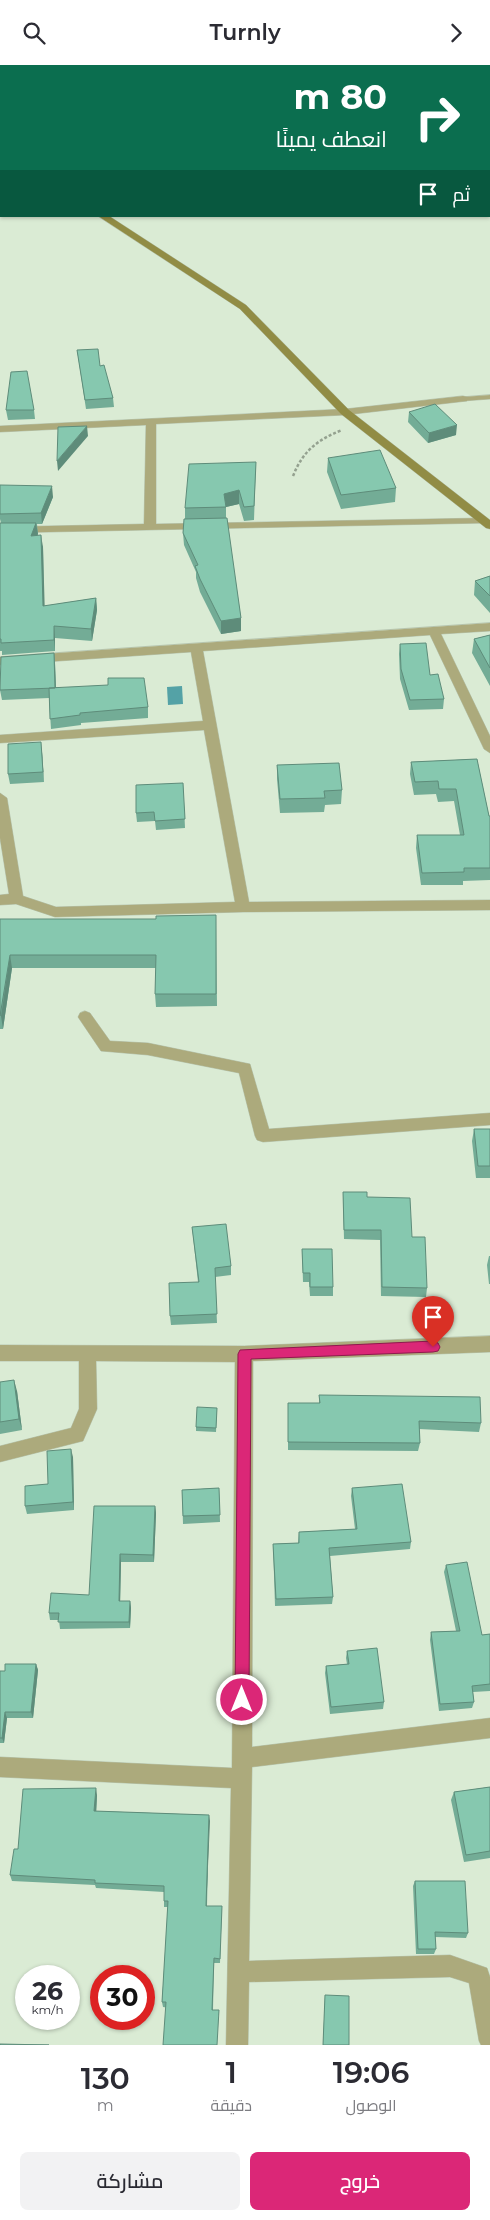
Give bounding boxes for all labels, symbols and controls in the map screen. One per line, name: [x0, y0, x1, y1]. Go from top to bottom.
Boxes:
icon: search: [20, 19, 48, 47]
text: Turnly: [209, 19, 281, 46]
icon: forward: [442, 19, 470, 47]
text: 80 m: [294, 75, 387, 118]
icon: right: [405, 85, 470, 150]
text: انعطف يمينًا: [276, 126, 387, 153]
icon: arrive: [414, 180, 442, 208]
text: ثم: [452, 183, 470, 206]
pin: [412, 1296, 454, 1347]
icon: arrive: [419, 1303, 447, 1331]
position arrow: [215, 1673, 267, 1725]
speed limit sign: 30: [90, 1965, 155, 2030]
text: 26: [32, 1976, 63, 2006]
text: km/h: [31, 2002, 64, 2017]
text: 1: [226, 2054, 237, 2091]
text: 19:06: [333, 2054, 409, 2091]
text: 130: [81, 2060, 130, 2097]
text: m: [97, 2096, 114, 2115]
text: دقيقة: [210, 2096, 252, 2115]
text: الوصول: [346, 2096, 397, 2115]
button: مشاركة: [20, 2152, 240, 2210]
button: خروج: [250, 2152, 470, 2210]

